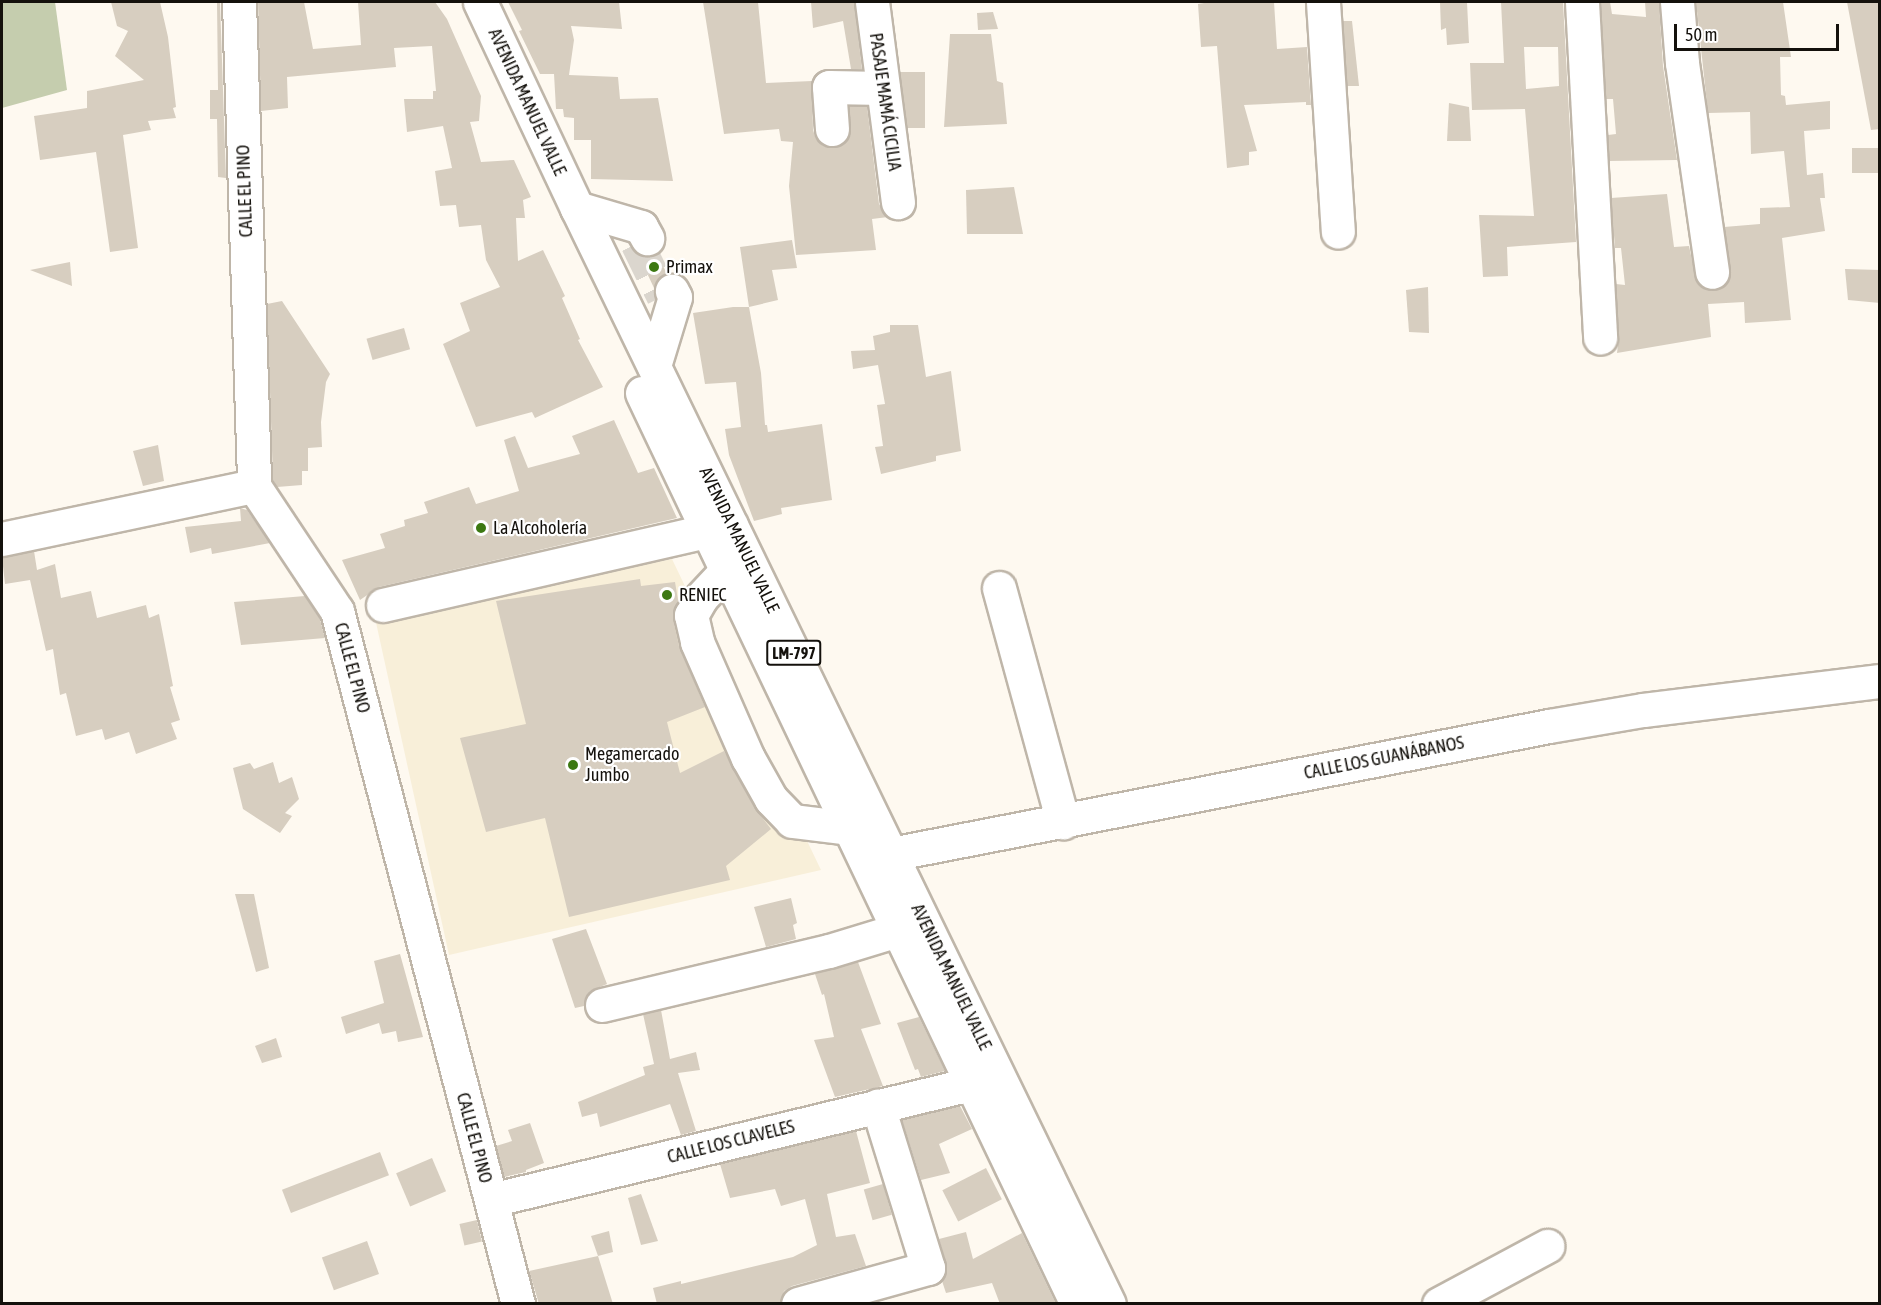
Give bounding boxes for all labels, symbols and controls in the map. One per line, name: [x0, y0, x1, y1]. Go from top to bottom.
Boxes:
scale bar: [1677, 12, 1842, 50]
text: 50 m: [1685, 24, 1717, 45]
street label: AVENIDA MANUEL VALLE: [483, 25, 571, 179]
street label: PASAJE MAMÁ CICILIA: [865, 32, 905, 172]
street label: CALLE EL PINO: [233, 144, 257, 238]
place label: Primax: [666, 256, 713, 278]
marker: Primax: [647, 260, 661, 274]
street label: AVENIDA MANUEL VALLE: [694, 464, 784, 616]
place label: La Alcoholería: [493, 517, 587, 539]
marker: La Alcoholería: [474, 521, 488, 535]
place label: RENIEC: [679, 584, 727, 606]
marker: RENIEC: [660, 588, 674, 602]
street label: CALLE EL PINO: [330, 620, 374, 716]
road number: LM-797: [766, 640, 822, 666]
street label: CALLE LOS GUANÁBANOS: [1302, 732, 1466, 784]
place label: Megamercado Jumbo: [585, 744, 679, 786]
marker: Megamercado Jumbo: [566, 758, 580, 772]
street label: AVENIDA MANUEL VALLE: [906, 901, 996, 1053]
street label: CALLE EL PINO: [452, 1090, 496, 1186]
street label: CALLE LOS CLAVELES: [665, 1116, 797, 1168]

